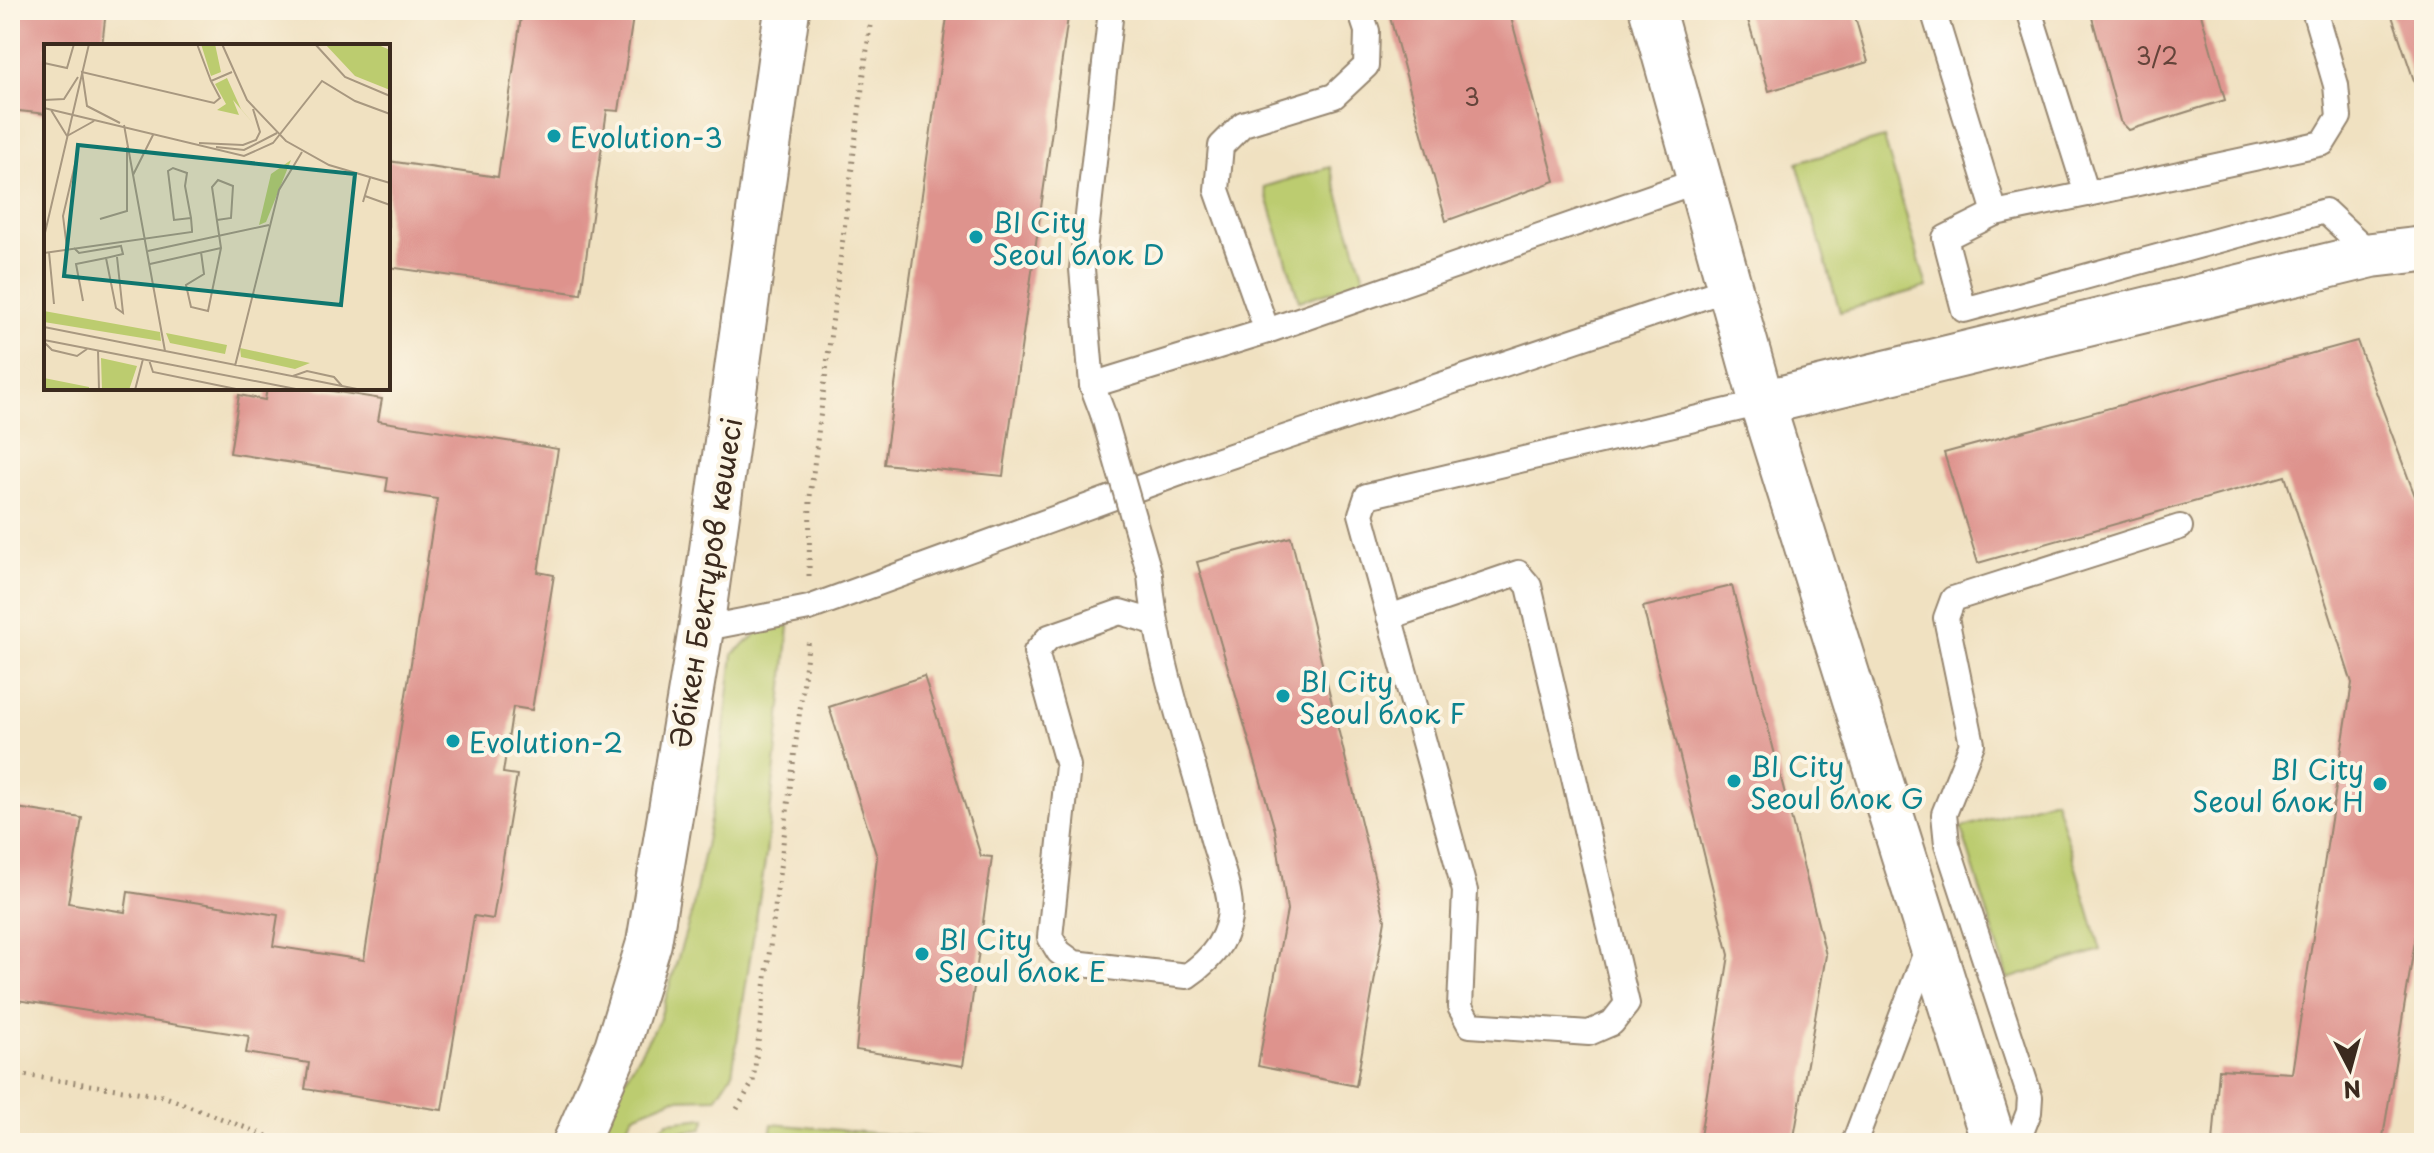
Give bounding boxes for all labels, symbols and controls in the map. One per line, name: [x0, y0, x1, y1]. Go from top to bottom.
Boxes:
house number: 3/2: [2136, 37, 2178, 73]
inset map: [44, 44, 390, 390]
house number: 3: [1464, 78, 1480, 114]
place label: Evolution-3: [570, 115, 723, 158]
marker: Evolution-3: [545, 127, 563, 145]
place label: BI City Seoul блок D: [992, 200, 1165, 275]
marker: BI City Seoul блок D: [967, 228, 985, 246]
street label: Әбікен Бектұров көшесі: [658, 414, 752, 752]
place label: BI City Seoul блок F: [1299, 659, 1466, 734]
marker: BI City Seoul блок F: [1274, 687, 1292, 705]
place label: Evolution-2: [469, 720, 623, 763]
marker: Evolution-2: [444, 732, 462, 750]
place label: BI City Seoul блок G: [1750, 744, 1924, 819]
place label: BI City Seoul блок H: [2192, 747, 2364, 822]
marker: BI City Seoul блок G: [1725, 772, 1743, 790]
marker: BI City Seoul блок H: [2371, 775, 2389, 793]
place label: BI City Seoul блок E: [938, 917, 1106, 992]
marker: BI City Seoul блок E: [913, 945, 931, 963]
north arrow: [2310, 1029, 2390, 1109]
text: N: [2342, 1073, 2363, 1108]

